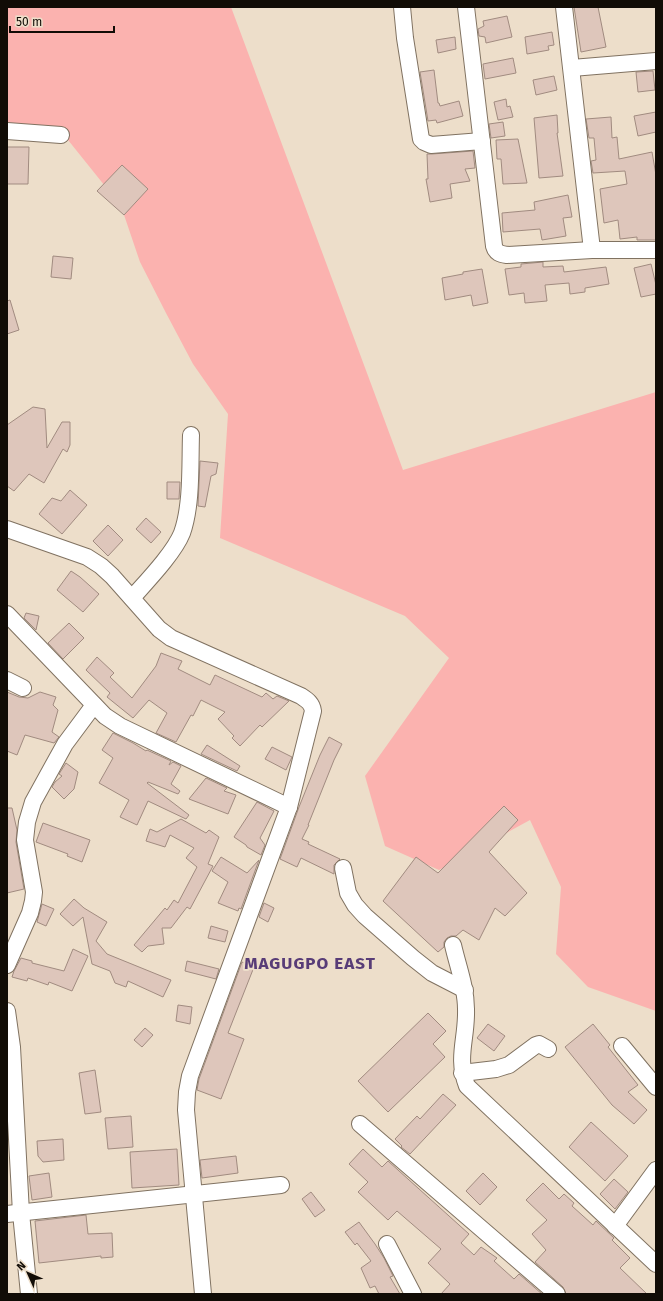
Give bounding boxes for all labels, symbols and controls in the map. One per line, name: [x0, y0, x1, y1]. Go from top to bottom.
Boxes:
scale bar: [10, 8, 114, 34]
text: 50 m: [16, 15, 42, 29]
district label: MAGUGPO EAST: [244, 953, 376, 974]
north arrow: [8, 1253, 48, 1293]
text: N: [14, 1259, 28, 1273]

